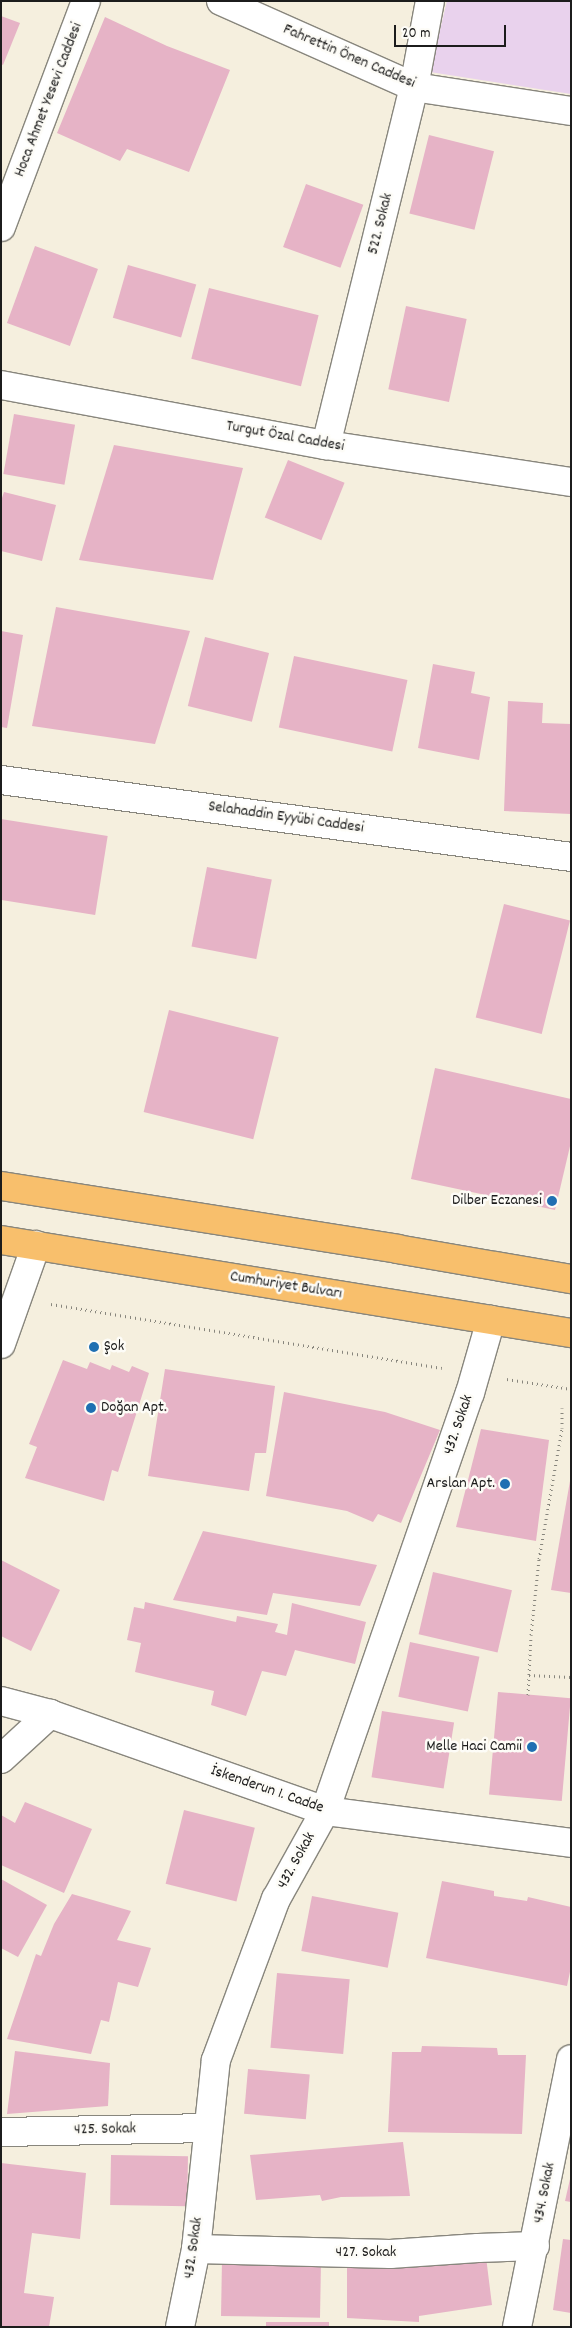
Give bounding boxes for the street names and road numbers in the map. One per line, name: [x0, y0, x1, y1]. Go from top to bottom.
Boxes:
street label: Hoca Ahmet Yesevi Caddesi: [11, 20, 87, 180]
street label: Fahrettin Önen Caddesi: [280, 20, 418, 94]
street label: 522. Sokak: [364, 191, 398, 257]
street label: Turgut Özal Caddesi: [224, 417, 346, 457]
street label: Selahaddin Eyyübi Caddesi: [207, 798, 365, 838]
street label: Cumhuriyet Bulvarı: [229, 1268, 343, 1304]
street label: 432. Sokak: [440, 1393, 478, 1457]
street label: İskenderun 1. Cadde: [208, 1762, 326, 1818]
street label: 432. Sokak: [274, 1829, 320, 1893]
street label: 425. Sokak: [74, 2120, 136, 2140]
street label: 434. Sokak: [530, 2161, 560, 2225]
street label: 432. Sokak: [180, 2216, 208, 2280]
street label: 427. Sokak: [336, 2243, 396, 2263]

